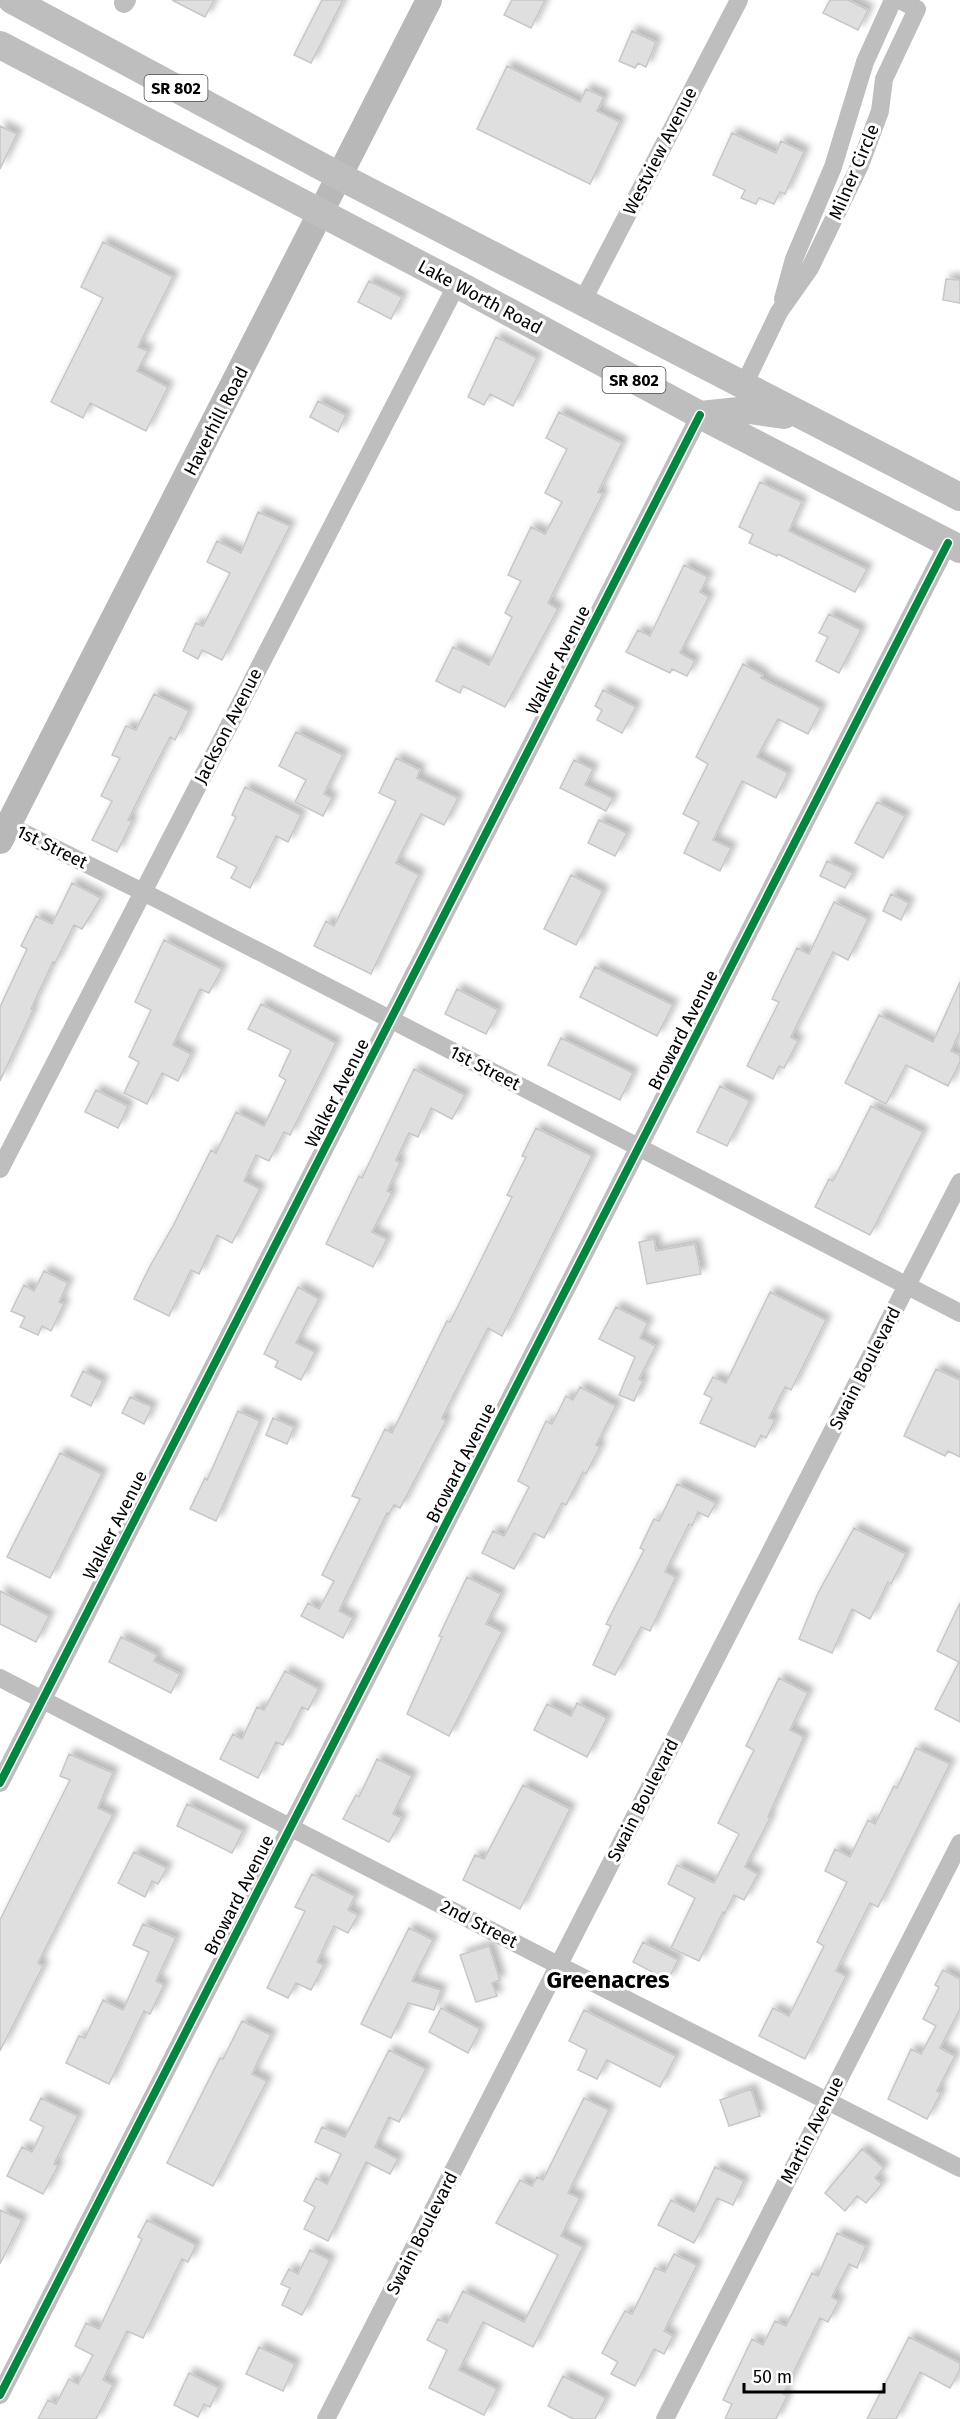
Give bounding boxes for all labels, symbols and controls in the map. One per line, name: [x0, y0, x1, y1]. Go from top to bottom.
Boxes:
road number: SR 802: [144, 75, 207, 101]
street label: Westview Avenue: [618, 83, 702, 219]
street label: Milner Circle: [824, 121, 884, 223]
street label: Lake Worth Road: [414, 255, 546, 339]
street label: Haverhill Road: [179, 363, 253, 479]
road number: SR 802: [602, 367, 666, 393]
street label: Walker Avenue: [521, 602, 595, 718]
street label: Jackson Avenue: [189, 664, 267, 788]
street label: 1st Street: [13, 820, 92, 874]
street label: Broward Avenue: [643, 966, 723, 1094]
street label: Walker Avenue: [300, 1035, 374, 1151]
street label: 1st Street: [446, 1041, 524, 1095]
street label: Swain Boulevard: [825, 1303, 905, 1433]
street label: Broward Avenue: [421, 1399, 501, 1527]
street label: Walker Avenue: [78, 1467, 152, 1583]
street label: Swain Boulevard: [603, 1735, 683, 1865]
street label: Broward Avenue: [199, 1831, 279, 1959]
street label: 2nd Street: [437, 1895, 522, 1953]
district label: Greenacres: [546, 1966, 670, 1994]
street label: Martin Avenue: [776, 2073, 848, 2187]
street label: Swain Boulevard: [382, 2168, 462, 2298]
scale bar: [744, 2356, 884, 2394]
text: 50 m: [753, 2366, 792, 2388]

